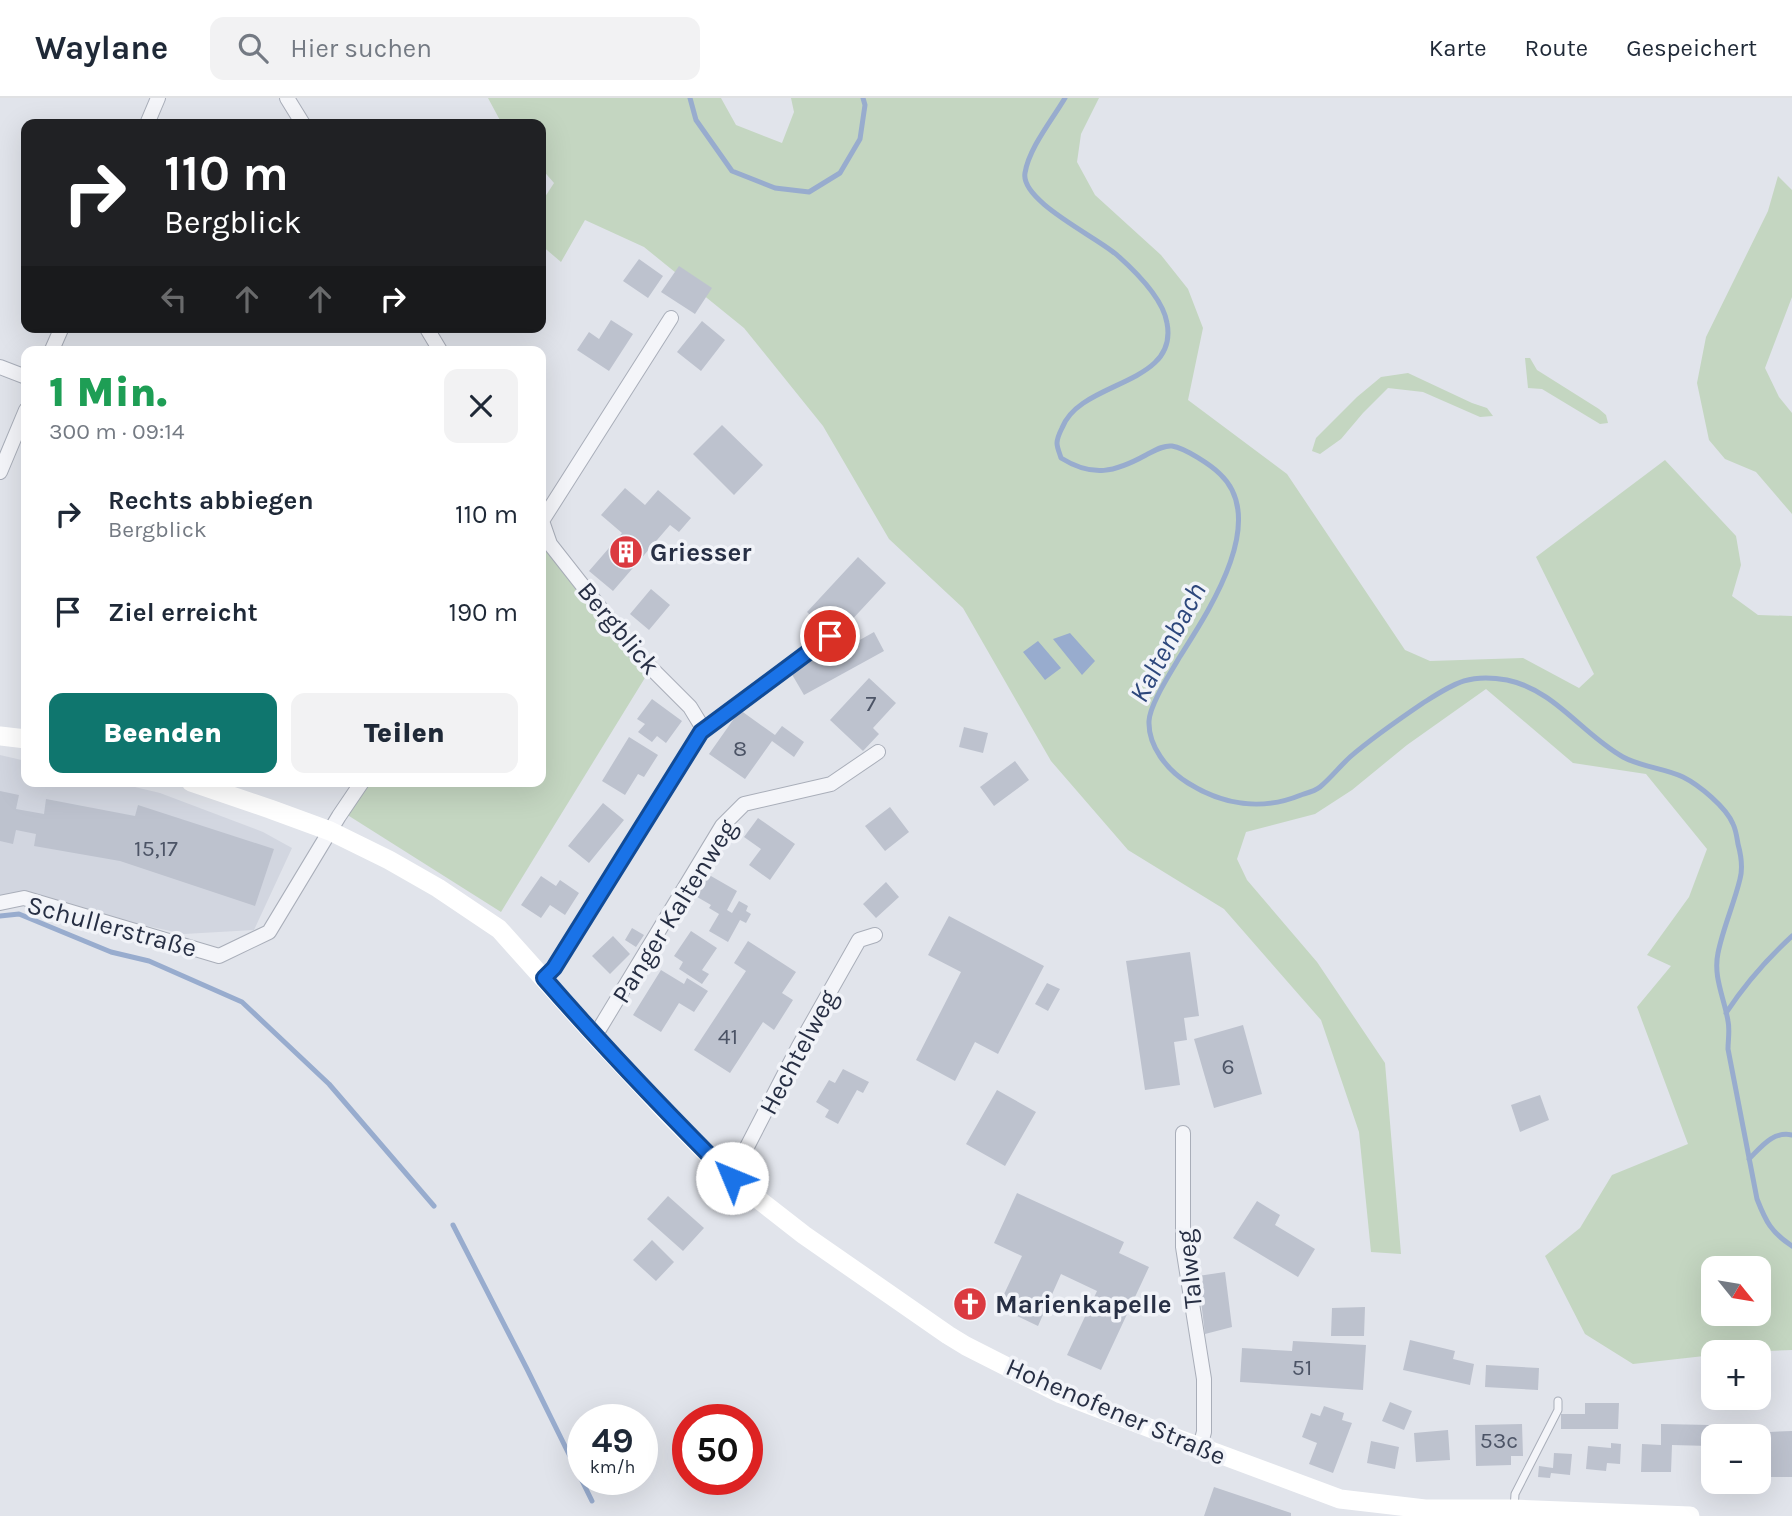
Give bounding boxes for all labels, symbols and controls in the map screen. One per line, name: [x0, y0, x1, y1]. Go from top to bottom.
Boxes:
search box: [210, 17, 700, 80]
text: Waylane: [35, 29, 168, 67]
icon: search: [234, 29, 272, 67]
text: Hier suchen: [290, 33, 432, 64]
text: Karte: [1429, 34, 1487, 62]
text: Route: [1525, 34, 1588, 62]
text: Gespeichert: [1626, 34, 1757, 62]
text: 110 m: [164, 145, 289, 202]
icon: right: [49, 147, 140, 238]
text: Bergblick: [164, 204, 301, 241]
icon: left: [155, 280, 193, 318]
icon: ahead: [228, 280, 266, 318]
icon: ahead: [301, 280, 339, 318]
icon: right: [374, 280, 412, 318]
text: 1 Min.: [49, 367, 167, 417]
button: close: [444, 369, 518, 443]
text: 300 m · 09:14: [49, 418, 185, 445]
text: Rechts abbiegen: [108, 485, 314, 516]
icon: right: [49, 495, 87, 533]
text: 110 m: [455, 499, 518, 530]
text: Bergblick: [108, 516, 207, 543]
building icon: Griesser: [607, 533, 645, 571]
place label: Griesser: [650, 537, 752, 568]
street label: Bergblick: [571, 576, 666, 681]
water label: Kaltenbach: [1122, 577, 1213, 708]
icon: arrive: [49, 593, 87, 631]
text: Ziel erreicht: [108, 597, 258, 628]
text: 190 m: [448, 597, 518, 628]
pin: [800, 606, 860, 666]
icon: arrive: [811, 617, 849, 655]
house number: 7: [866, 690, 877, 717]
button: Beenden: [49, 693, 277, 773]
button: Teilen: [291, 693, 518, 773]
house number: 8: [733, 735, 747, 762]
street label: Panger Kaltenweg: [605, 813, 744, 1009]
house number: 15,17: [134, 835, 178, 862]
street label: Schullerstraße: [24, 889, 200, 964]
street label: Hechtelweg: [753, 984, 844, 1120]
house number: 41: [718, 1023, 738, 1050]
house number: 6: [1221, 1053, 1235, 1080]
position arrow: [695, 1141, 769, 1215]
street label: Talweg: [1170, 1228, 1209, 1310]
north arrow: [1701, 1256, 1771, 1326]
map controls: [1701, 1256, 1771, 1494]
church icon: Marienkapelle: [951, 1285, 989, 1323]
place label: Marienkapelle: [995, 1289, 1172, 1320]
button: +: [1701, 1340, 1771, 1410]
street label: Hohenofener Straße: [1001, 1351, 1230, 1472]
house number: 51: [1292, 1354, 1312, 1381]
speed limit sign: 50: [672, 1404, 763, 1495]
text: 49: [591, 1420, 634, 1461]
button: −: [1701, 1424, 1771, 1494]
house number: 53c: [1480, 1427, 1518, 1454]
text: km/h: [590, 1456, 635, 1478]

